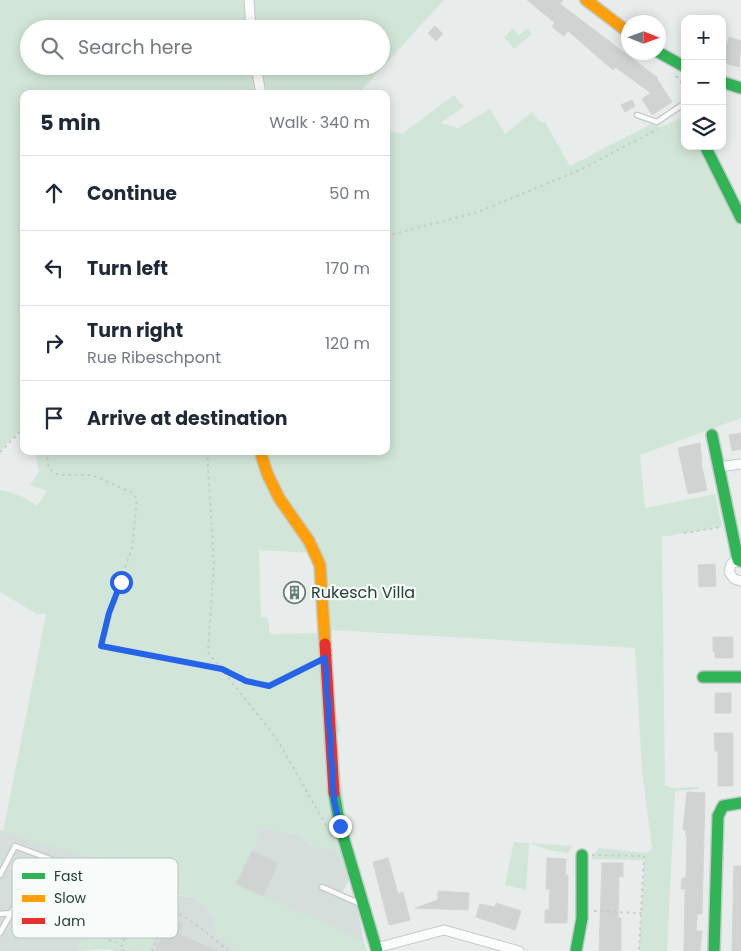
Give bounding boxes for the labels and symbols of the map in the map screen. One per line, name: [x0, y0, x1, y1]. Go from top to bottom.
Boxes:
north arrow: [621, 15, 666, 60]
route start: [110, 571, 133, 594]
building icon: Rukesch Villa: [283, 580, 307, 604]
place label: Rukesch Villa: [311, 581, 415, 604]
route end: [329, 815, 352, 838]
legend: [12, 858, 178, 938]
text: Fast: [54, 866, 83, 886]
text: Slow: [54, 888, 87, 908]
text: Jam: [54, 911, 85, 931]

